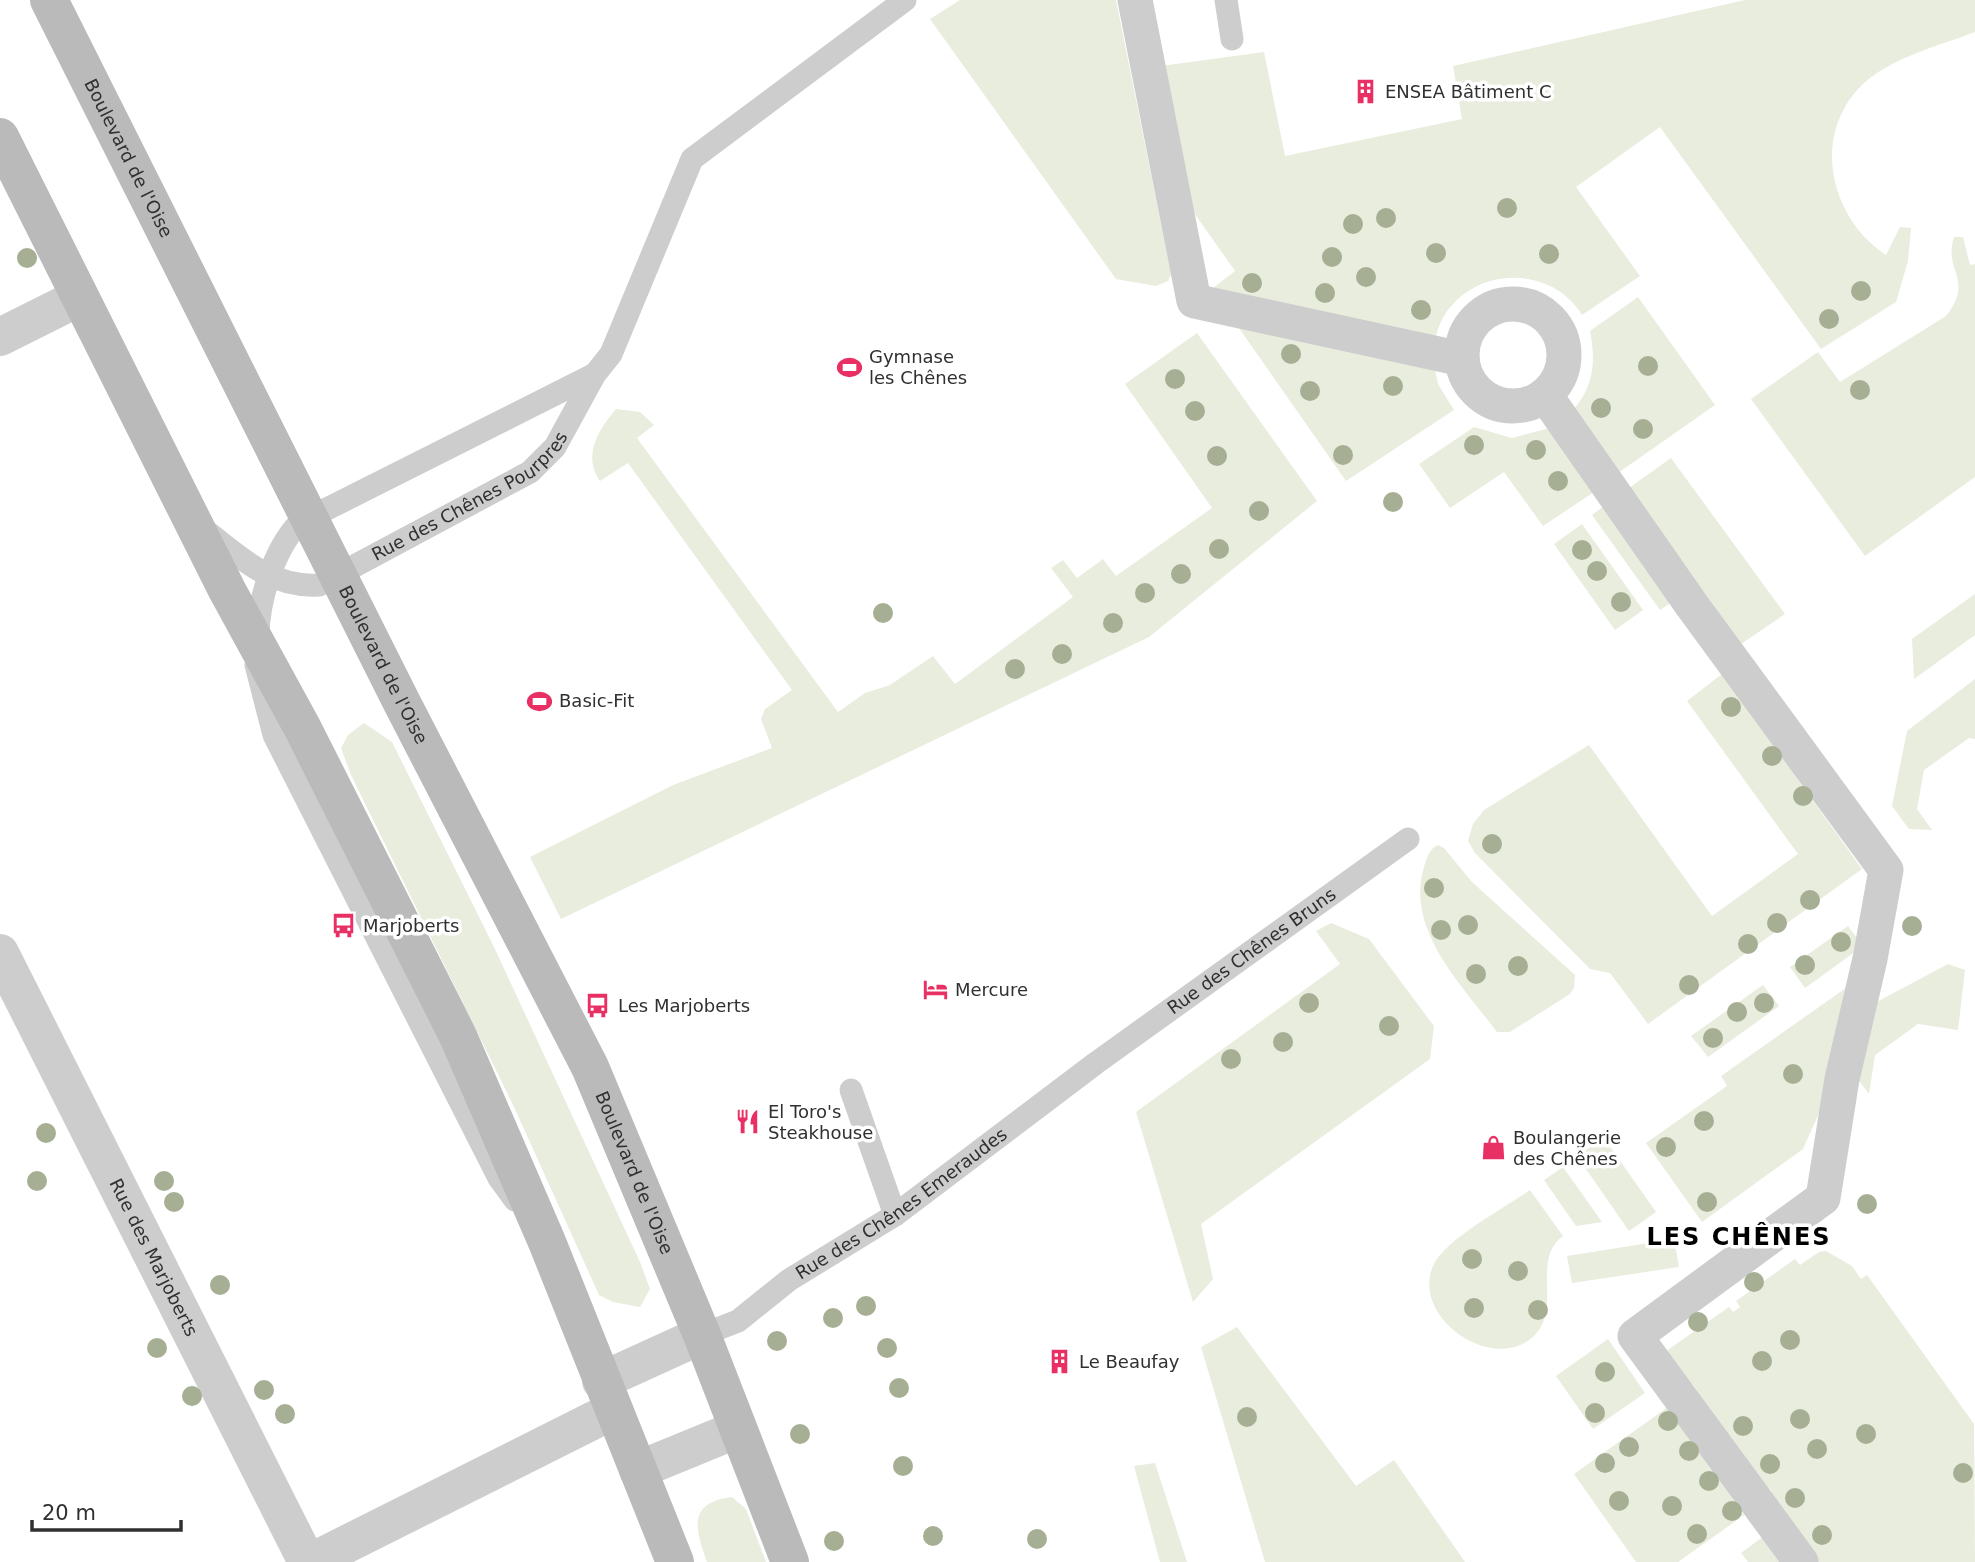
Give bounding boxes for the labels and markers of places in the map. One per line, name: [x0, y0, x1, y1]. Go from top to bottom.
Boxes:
building icon: ENSEA Bâtiment C: [1351, 78, 1379, 106]
place label: ENSEA Bâtiment C: [1385, 81, 1551, 102]
place label: Gymnase les Chênes: [869, 346, 967, 388]
sports icon: Gymnase les Chênes: [835, 353, 863, 381]
sports icon: Basic-Fit: [525, 687, 553, 715]
place label: Basic-Fit: [559, 690, 634, 711]
bus stop icon: Marjoberts: [329, 912, 357, 940]
place label: Marjoberts: [363, 915, 459, 936]
hotel icon: Mercure: [921, 976, 949, 1004]
place label: Mercure: [955, 979, 1028, 1000]
bus stop icon: Les Marjoberts: [584, 992, 612, 1020]
place label: Les Marjoberts: [618, 995, 750, 1016]
place label: El Toro's Steakhouse: [768, 1101, 873, 1143]
restaurant icon: El Toro's Steakhouse: [734, 1108, 762, 1136]
place label: Boulangerie des Chênes: [1513, 1127, 1621, 1169]
shop icon: Boulangerie des Chênes: [1479, 1134, 1507, 1162]
building icon: Le Beaufay: [1045, 1348, 1073, 1376]
place label: Le Beaufay: [1079, 1351, 1180, 1372]

